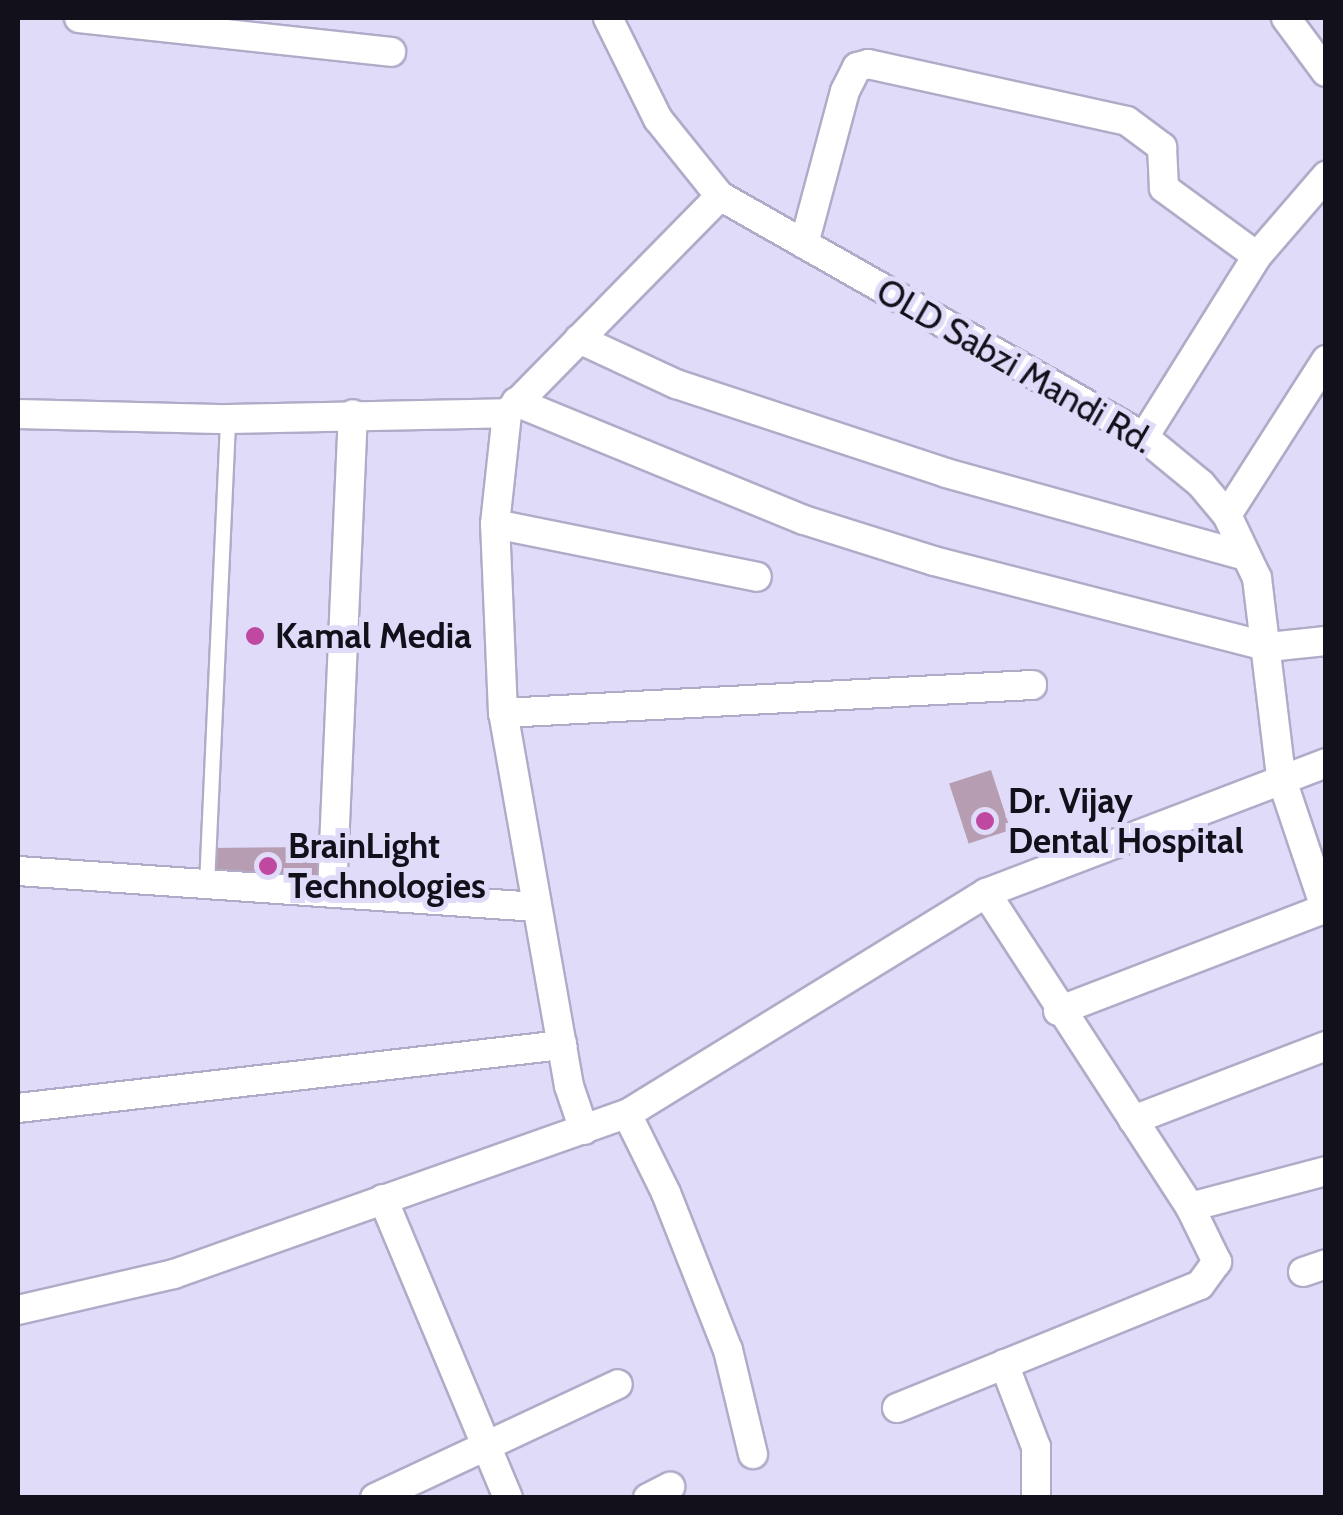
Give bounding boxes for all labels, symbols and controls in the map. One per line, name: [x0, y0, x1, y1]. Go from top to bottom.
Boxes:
street label: OLD Sabzi Mandi Rd.: [869, 270, 1161, 462]
place label: Kamal Media: [275, 615, 472, 657]
marker: Kamal Media: [244, 625, 266, 647]
place label: Dr. Vijay Dental Hospital: [1008, 780, 1244, 862]
marker: Dr. Vijay Dental Hospital: [972, 808, 998, 834]
place label: BrainLight Technologies: [288, 825, 486, 907]
marker: BrainLight Technologies: [257, 855, 279, 877]

